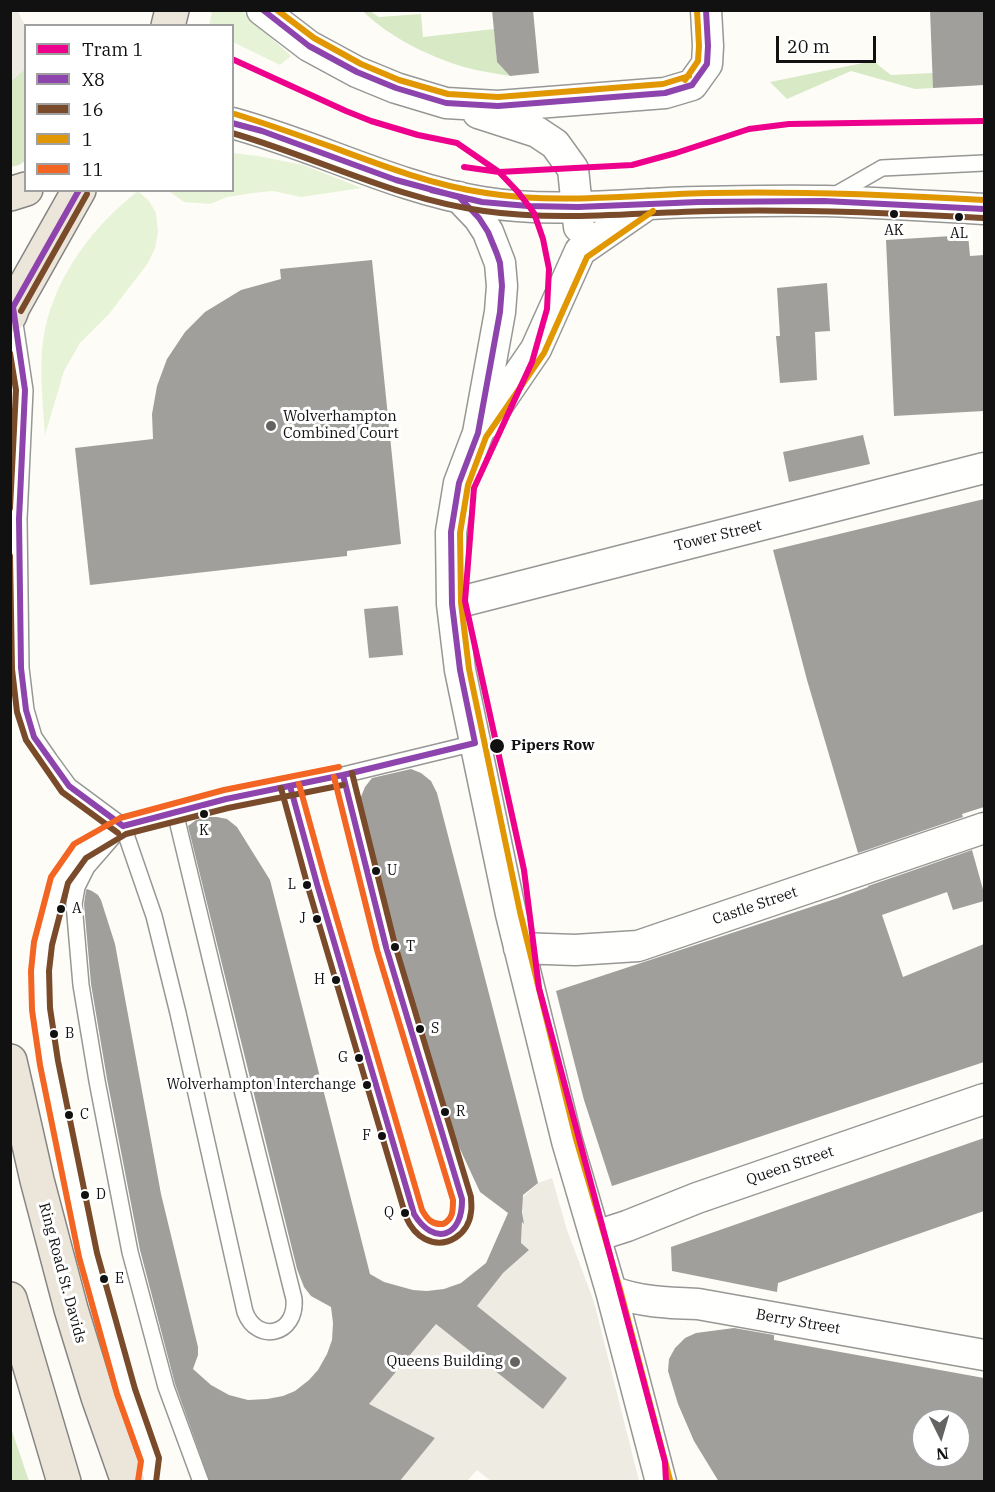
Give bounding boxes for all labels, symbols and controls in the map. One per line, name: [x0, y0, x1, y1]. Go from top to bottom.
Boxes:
legend: [24, 24, 234, 192]
scale bar: [779, 24, 880, 62]
text: 20 m: [787, 35, 830, 58]
text: Tram 1: [82, 38, 143, 61]
text: X8: [82, 68, 105, 91]
text: 16: [82, 98, 104, 121]
text: 1: [82, 128, 93, 151]
text: 11: [82, 158, 104, 181]
marker: AK: [888, 208, 900, 220]
marker: AL: [953, 211, 965, 223]
place label: AK: [884, 223, 904, 239]
place label: AL: [950, 226, 968, 242]
place label: Wolverhampton Combined Court: [283, 408, 399, 443]
marker: Wolverhampton Combined Court: [264, 419, 278, 433]
street label: Tower Street: [672, 516, 764, 556]
marker: Pipers Row: [488, 737, 506, 755]
place label: Pipers Row: [511, 737, 595, 755]
marker: K: [198, 808, 210, 820]
place label: K: [199, 823, 209, 839]
place label: U: [387, 863, 397, 879]
marker: U: [370, 865, 382, 877]
place label: L: [288, 877, 296, 893]
marker: L: [301, 879, 313, 891]
street label: Castle Street: [710, 883, 800, 929]
place label: A: [72, 901, 82, 917]
marker: A: [55, 903, 67, 915]
place label: J: [300, 911, 306, 927]
marker: J: [311, 913, 323, 925]
place label: T: [406, 939, 415, 955]
marker: T: [389, 941, 401, 953]
place label: H: [314, 972, 325, 988]
marker: H: [330, 974, 342, 986]
place label: S: [431, 1021, 439, 1037]
marker: S: [414, 1023, 426, 1035]
place label: B: [65, 1026, 74, 1042]
marker: B: [48, 1028, 60, 1040]
place label: G: [338, 1050, 348, 1066]
marker: G: [353, 1052, 365, 1064]
place label: Wolverhampton Interchange: [167, 1077, 356, 1093]
marker: Wolverhampton Interchange: [361, 1079, 373, 1091]
place label: R: [456, 1104, 465, 1120]
marker: R: [439, 1106, 451, 1118]
place label: C: [80, 1107, 89, 1123]
marker: C: [63, 1109, 75, 1121]
place label: F: [362, 1128, 371, 1144]
marker: F: [376, 1130, 388, 1142]
street label: Queen Street: [744, 1143, 836, 1189]
place label: D: [96, 1187, 106, 1203]
marker: D: [79, 1189, 91, 1201]
street label: Ring Road St. Davids: [35, 1201, 89, 1345]
place label: Q: [384, 1205, 394, 1221]
marker: Q: [399, 1207, 411, 1219]
place label: E: [115, 1271, 124, 1287]
marker: E: [98, 1273, 110, 1285]
street label: Berry Street: [754, 1306, 842, 1338]
place label: Queens Building: [387, 1353, 503, 1371]
marker: Queens Building: [508, 1355, 522, 1369]
north arrow: [911, 1408, 971, 1468]
text: N: [935, 1443, 950, 1464]

